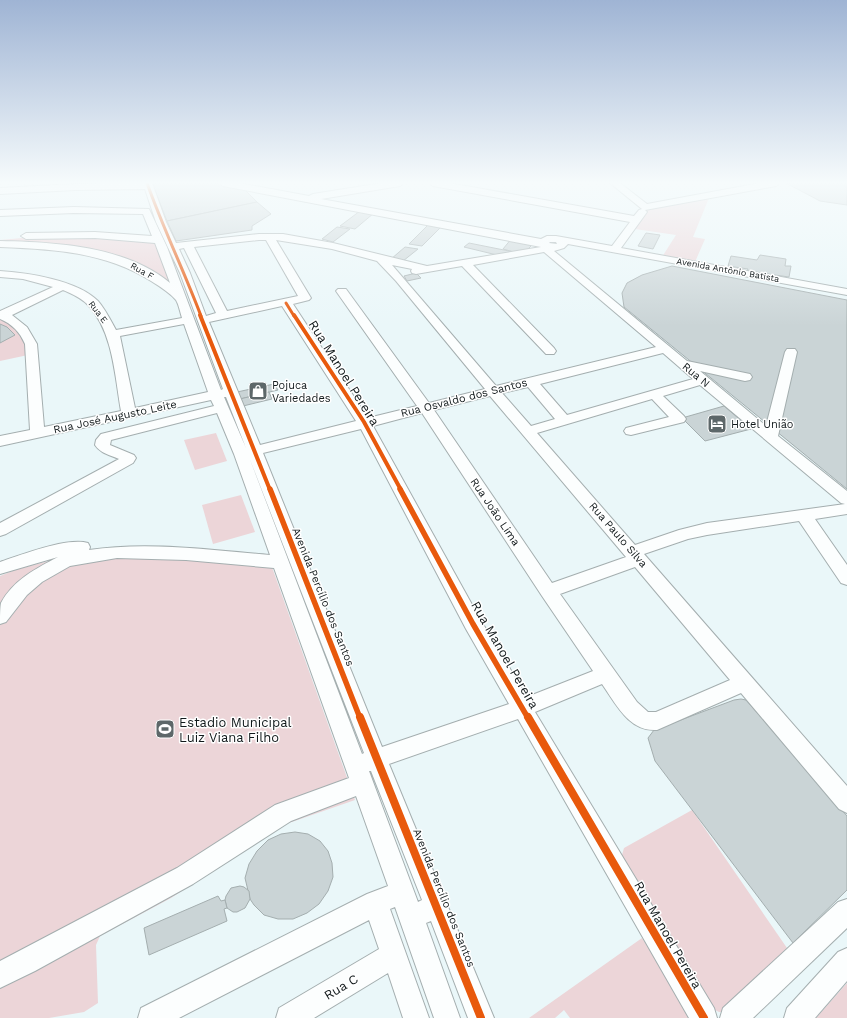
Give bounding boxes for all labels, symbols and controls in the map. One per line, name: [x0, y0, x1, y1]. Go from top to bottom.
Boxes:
street label: Avenida Antônio Batista: [676, 256, 780, 284]
street label: Rua F: [129, 261, 156, 282]
street label: Rua E: [86, 299, 110, 325]
street label: Rua Manoel Pereira: [305, 317, 383, 429]
street label: Rua N: [680, 360, 712, 390]
street label: Rua Osvaldo dos Santos: [399, 376, 529, 420]
place label: Pojuca Variedades: [272, 379, 331, 405]
shop icon: Pojuca Variedades: [247, 380, 269, 402]
street label: Rua José Augusto Leite: [52, 398, 178, 436]
hotel icon: Hotel União: [706, 413, 728, 435]
place label: Hotel União: [731, 418, 793, 431]
street label: Rua João Lima: [468, 476, 522, 548]
street label: Rua Paulo Silva: [586, 500, 650, 570]
street label: Avenida Percílio dos Santos: [289, 526, 357, 668]
street label: Rua Manoel Pereira: [468, 599, 542, 712]
place label: Estadio Municipal Luiz Viana Filho: [179, 715, 292, 745]
sports icon: Estadio Municipal Luiz Viana Filho: [154, 718, 176, 740]
street label: Avenida Percílio dos Santos: [410, 827, 478, 969]
street label: Rua Manoel Pereira: [631, 879, 705, 992]
street label: Rua C: [321, 971, 361, 1003]

